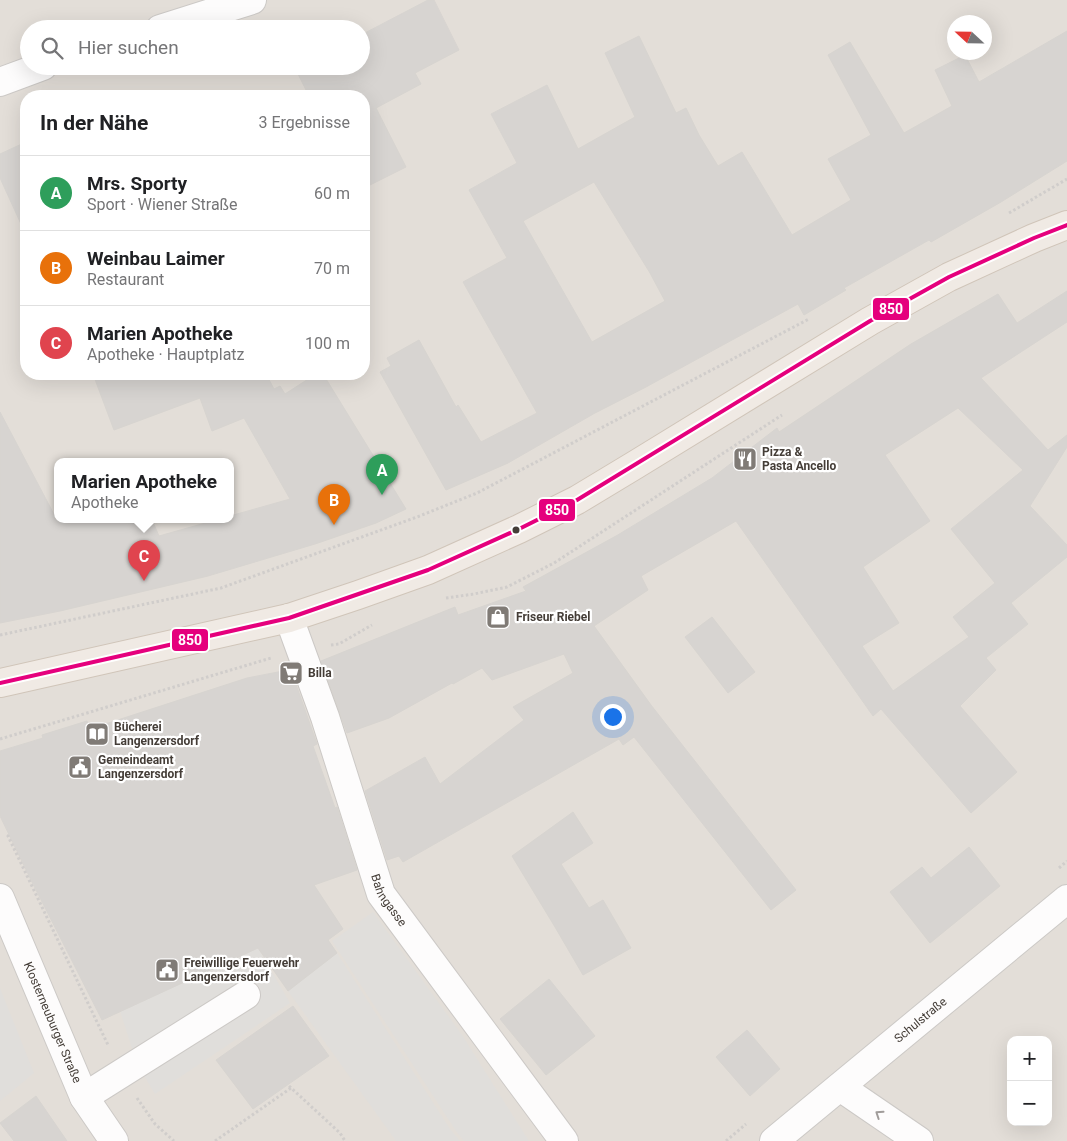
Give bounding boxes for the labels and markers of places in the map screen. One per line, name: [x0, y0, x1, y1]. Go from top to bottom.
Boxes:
place label: Pizza & Pasta Ancello: [762, 445, 836, 473]
restaurant icon: Pizza & Pasta Ancello: [732, 446, 758, 472]
pin: A: [366, 454, 398, 495]
pin: B: [318, 484, 350, 525]
unlabelled marker: [511, 525, 521, 535]
pin: C: [128, 540, 160, 581]
shop icon: Friseur Riebel: [485, 604, 511, 630]
place label: Friseur Riebel: [516, 610, 591, 624]
supermarket icon: Billa: [278, 660, 304, 686]
place label: Billa: [308, 666, 332, 680]
place label: Bücherei Langenzersdorf: [114, 720, 200, 748]
library icon: Bücherei Langenzersdorf: [84, 721, 110, 747]
place label: Gemeindeamt Langenzersdorf: [98, 753, 184, 781]
public building icon: Gemeindeamt Langenzersdorf: [67, 754, 93, 780]
place label: Freiwillige Feuerwehr Langenzersdorf: [184, 956, 300, 984]
public building icon: Freiwillige Feuerwehr Langenzersdorf: [154, 957, 180, 983]

